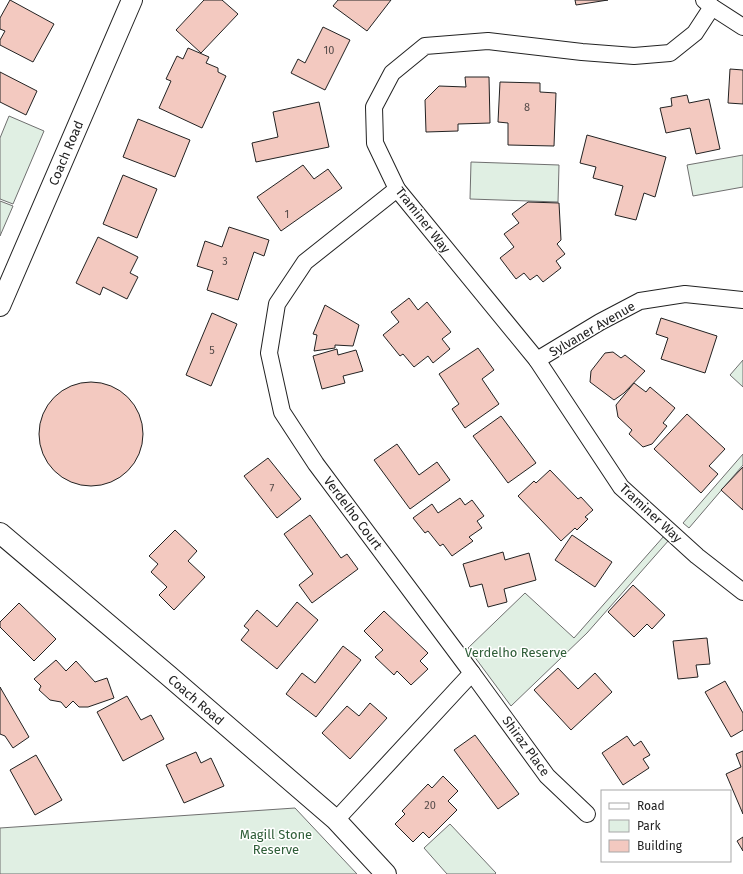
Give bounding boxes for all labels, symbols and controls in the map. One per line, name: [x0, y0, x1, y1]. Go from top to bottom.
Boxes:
house number: 10: [324, 44, 334, 57]
house number: 8: [524, 101, 530, 114]
street label: Coach Road: [46, 118, 86, 188]
street label: Traminer Way: [393, 184, 454, 256]
house number: 1: [285, 208, 289, 221]
house number: 3: [222, 255, 228, 268]
street label: Sylvaner Avenue: [546, 298, 638, 360]
house number: 5: [209, 344, 215, 357]
street label: Verdelho Court: [321, 473, 386, 553]
street label: Traminer Way: [617, 480, 686, 546]
house number: 7: [270, 482, 275, 495]
park label: Verdelho Reserve: [465, 645, 567, 660]
street label: Coach Road: [165, 672, 227, 728]
street label: Shiraz Place: [499, 713, 553, 779]
legend: [601, 790, 731, 862]
house number: 20: [424, 799, 436, 812]
text: Road: [637, 799, 665, 813]
text: Park: [637, 819, 661, 833]
park label: Magill Stone Reserve: [240, 827, 312, 857]
text: Building: [637, 839, 683, 853]

